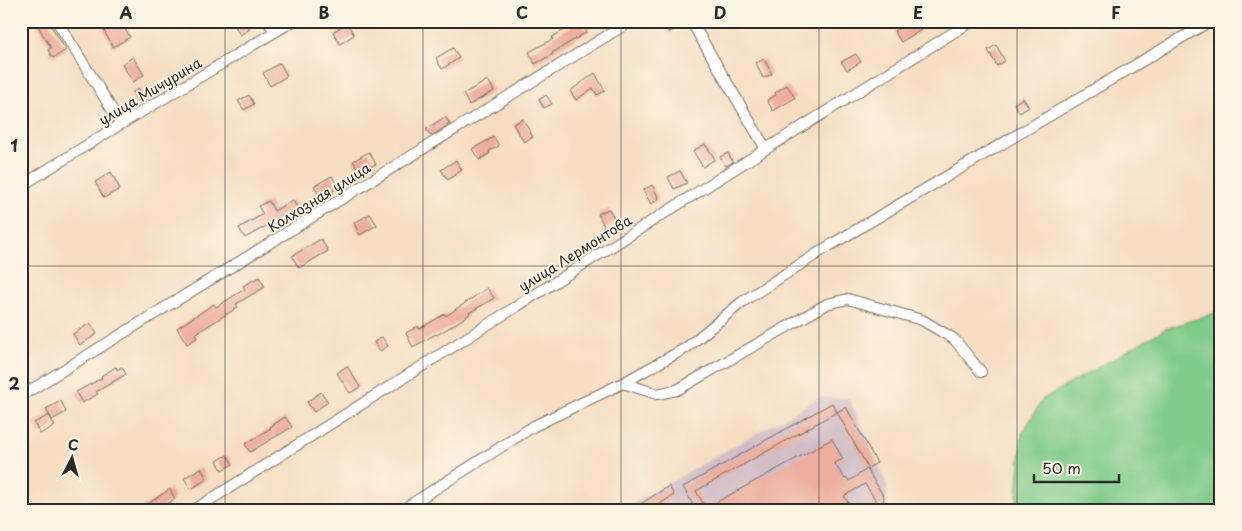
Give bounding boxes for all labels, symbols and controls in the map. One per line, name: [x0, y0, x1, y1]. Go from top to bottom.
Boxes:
text: A: [120, 0, 133, 24]
text: B: [319, 0, 330, 24]
text: C: [516, 0, 528, 24]
text: D: [714, 0, 726, 24]
text: E: [913, 0, 923, 24]
text: F: [1111, 0, 1121, 24]
street label: улица Мичурина: [95, 52, 206, 130]
text: 1: [10, 133, 18, 157]
street label: Колхозная улица: [264, 157, 375, 237]
street label: улица Лермонтова: [514, 209, 636, 296]
text: 2: [8, 371, 20, 395]
north arrow: [48, 434, 98, 484]
text: С: [67, 434, 80, 456]
scale bar: [1034, 451, 1120, 483]
text: 50 m: [1042, 456, 1081, 479]

